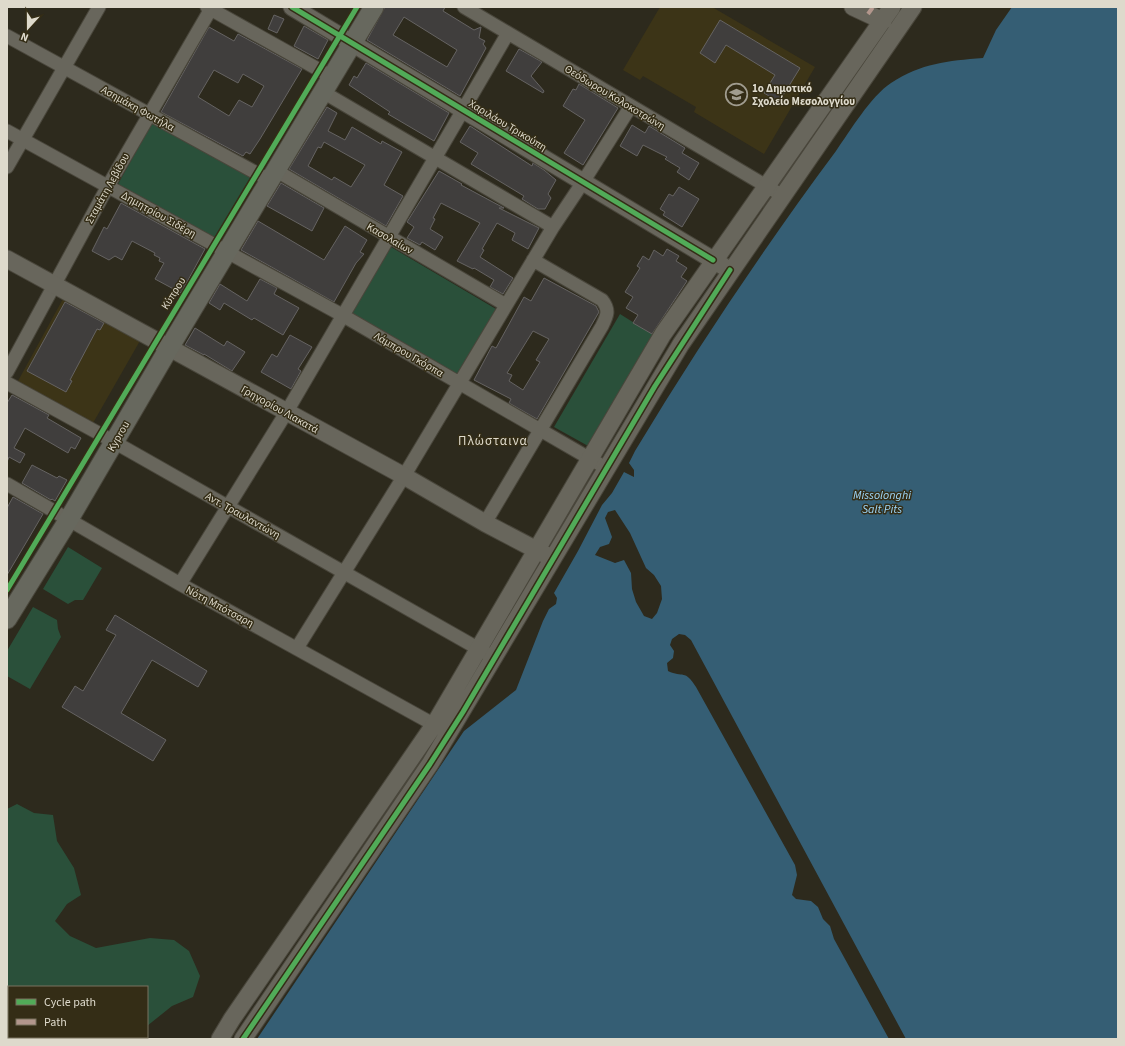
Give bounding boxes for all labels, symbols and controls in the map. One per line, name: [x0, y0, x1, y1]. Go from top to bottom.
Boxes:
north arrow: [8, 8, 48, 48]
text: N: [18, 29, 31, 45]
street label: Θεόδωρου Κολοκοτρώνη: [562, 61, 668, 134]
school or university icon: 1ο Δημοτικό Σχολείο Μεσολογγίου: [723, 81, 749, 107]
place label: 1ο Δημοτικό Σχολείο Μεσολογγίου: [752, 81, 855, 109]
street label: Ασημάκη Φωτήλα: [98, 82, 177, 135]
street label: Χαριλάου Τρικούπη: [466, 96, 550, 155]
street label: Σταμάτη Λεβίδου: [82, 150, 133, 226]
street label: Δημητρίου Σιδέρη: [119, 188, 199, 241]
street label: Κασολαίων: [364, 219, 416, 258]
street label: Κύπρου: [158, 274, 189, 312]
street label: Λάμπρου Γκόρπα: [371, 328, 446, 380]
street label: Γρηγορίου Λιακατά: [238, 382, 321, 437]
street label: Kyprou: [104, 418, 133, 454]
district label: Πλώσταινα: [458, 432, 528, 450]
water label: Missolonghi Salt Pits: [853, 487, 911, 518]
street label: Αντ. Τραυλαντώνη: [202, 489, 283, 542]
street label: Νότη Μπότσαρη: [183, 582, 256, 631]
legend: [8, 986, 148, 1038]
text: Cycle path: [44, 994, 96, 1011]
text: Path: [44, 1014, 67, 1031]

